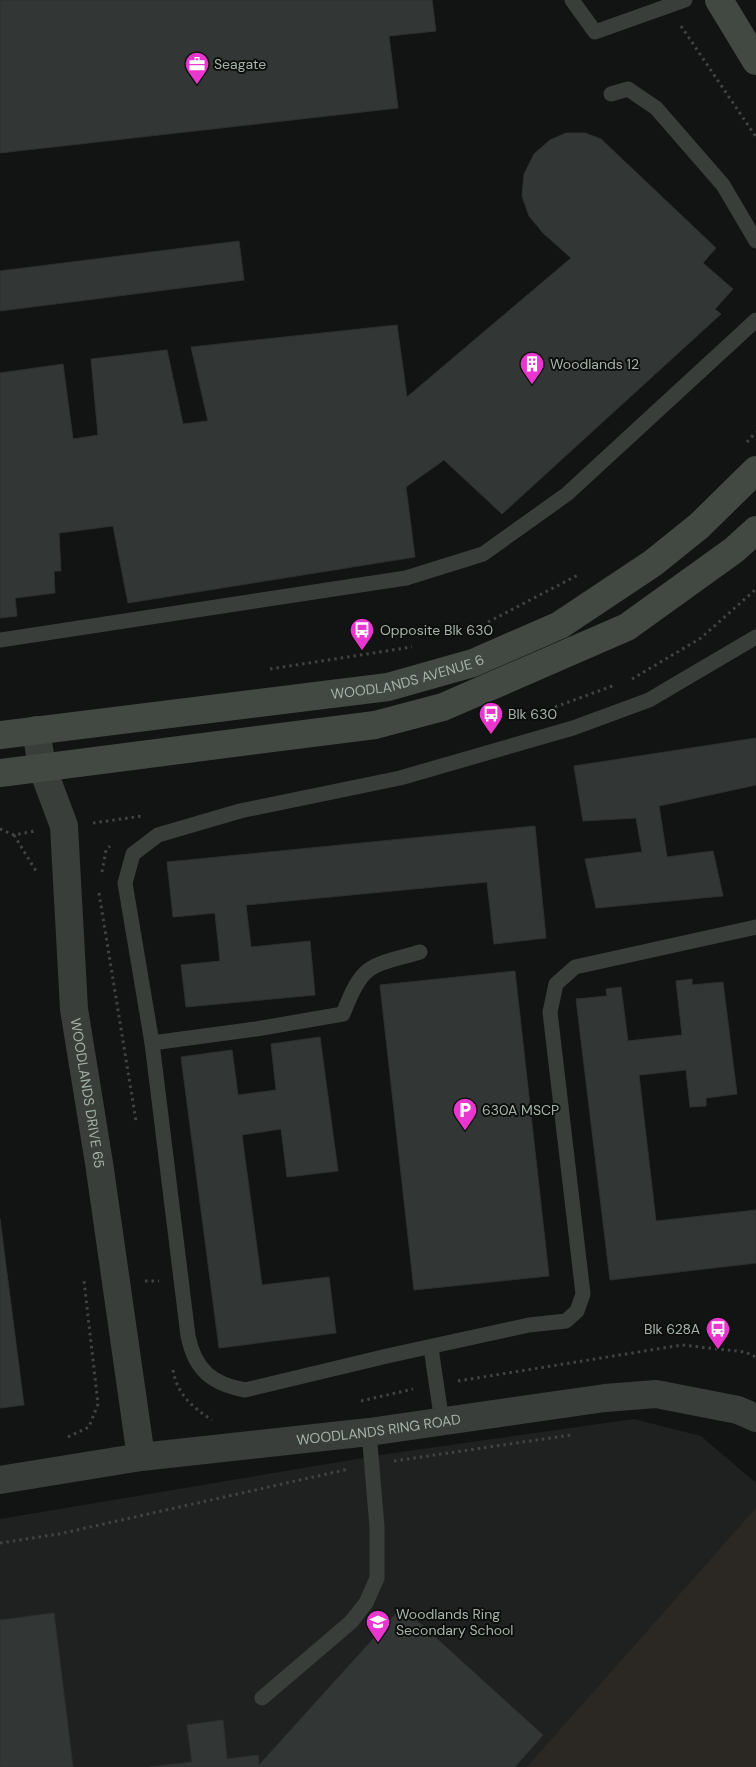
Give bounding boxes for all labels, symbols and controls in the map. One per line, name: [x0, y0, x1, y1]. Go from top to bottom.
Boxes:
office icon: Seagate: [184, 51, 210, 85]
place label: Seagate: [214, 55, 266, 73]
building icon: Woodlands 12: [519, 351, 545, 385]
place label: Woodlands 12: [550, 355, 639, 373]
bus stop icon: Opposite Blk 630: [349, 617, 375, 651]
place label: Opposite Blk 630: [380, 621, 493, 639]
street label: WOODLANDS AVENUE 6: [330, 650, 487, 703]
bus stop icon: Blk 630: [478, 701, 504, 735]
place label: Blk 630: [508, 705, 557, 723]
street label: WOODLANDS DRIVE 65: [67, 1017, 109, 1169]
parking icon: 630A MSCP: [452, 1097, 478, 1131]
place label: 630A MSCP: [482, 1101, 559, 1119]
bus stop icon: Blk 628A: [705, 1316, 731, 1350]
place label: Blk 628A: [644, 1320, 700, 1338]
street label: WOODLANDS RING ROAD: [295, 1410, 462, 1449]
place label: Woodlands Ring Secondary School: [396, 1605, 513, 1639]
school or university icon: Woodlands Ring Secondary School: [365, 1609, 391, 1643]

